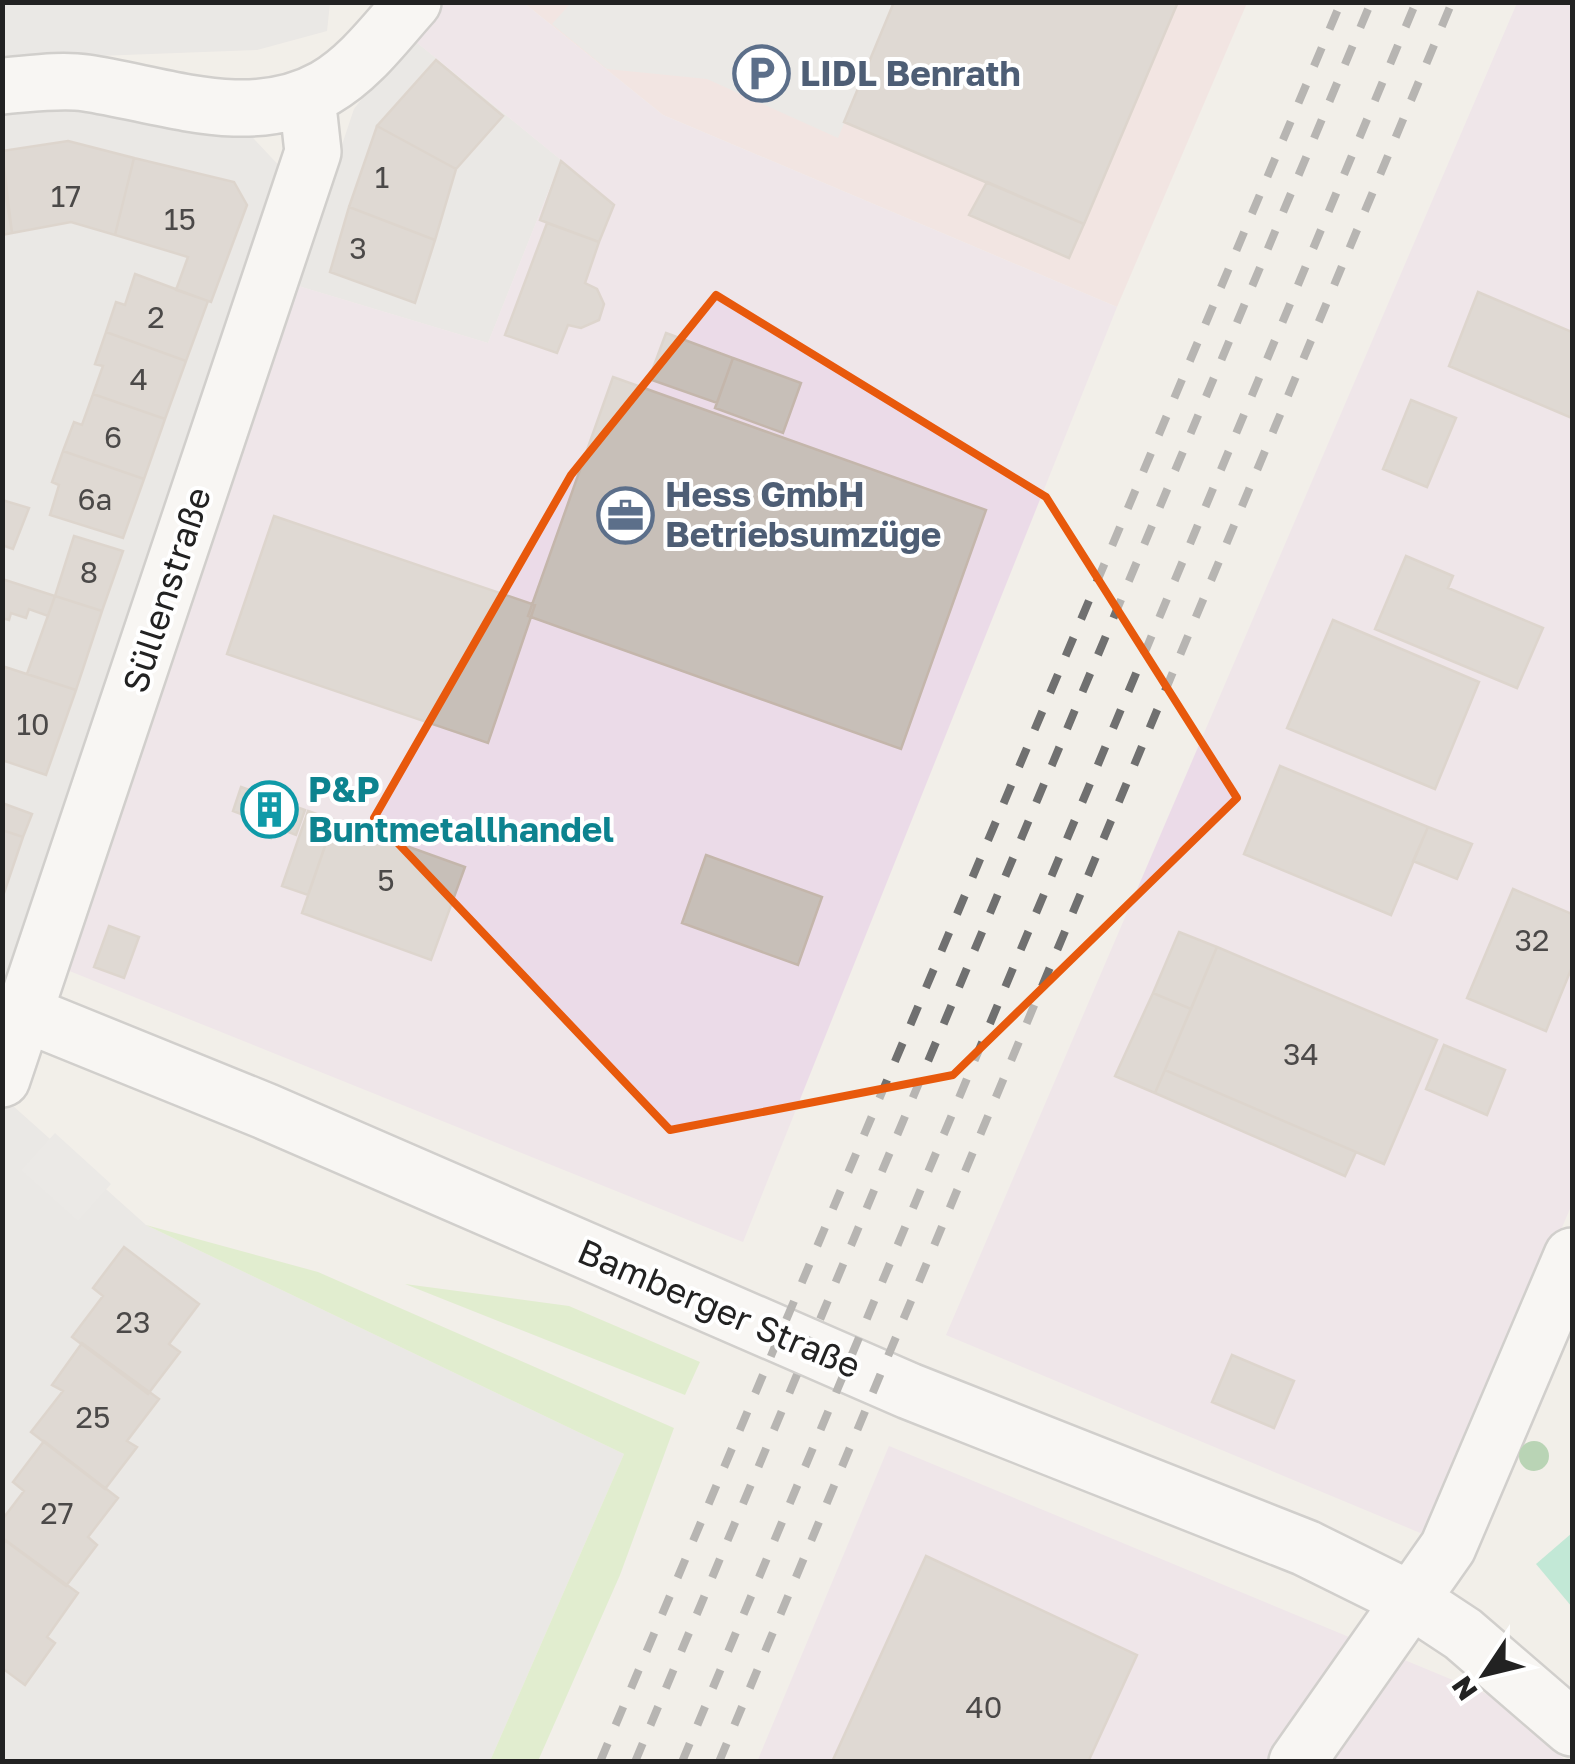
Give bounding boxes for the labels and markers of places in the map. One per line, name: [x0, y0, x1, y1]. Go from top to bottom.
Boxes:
parking icon: LIDL Benrath: [731, 44, 791, 104]
place label: LIDL Benrath: [800, 52, 1021, 94]
place label: Hess GmbH Betriebsumzüge: [665, 473, 941, 555]
office icon: Hess GmbH Betriebsumzüge: [596, 485, 656, 545]
place label: P&P Buntmetallhandel: [308, 768, 614, 850]
building icon: P&P Buntmetallhandel: [239, 780, 299, 840]

